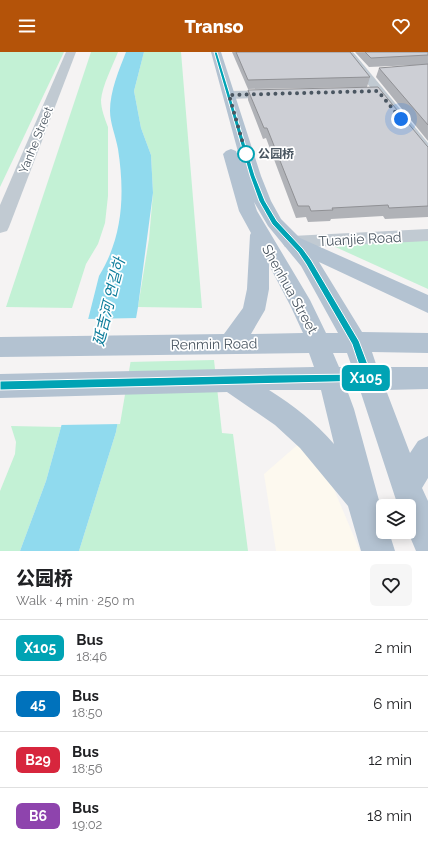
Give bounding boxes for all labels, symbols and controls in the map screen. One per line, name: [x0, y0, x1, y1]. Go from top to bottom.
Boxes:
icon: menu: [16, 15, 38, 37]
icon: heart: [390, 15, 412, 37]
text: Transo: [184, 16, 244, 37]
street label: Yanhe Street: [16, 105, 56, 175]
your location: [391, 109, 411, 129]
marker: 公园桥: [237, 145, 255, 163]
place label: 公园桥: [258, 147, 294, 161]
street label: Tuanjie Road: [318, 229, 402, 249]
street label: Shenhua Street: [259, 242, 321, 337]
water label: 延吉河 연길하: [89, 254, 129, 348]
street label: Renmin Road: [171, 335, 257, 353]
line badge: X105: [338, 365, 394, 391]
text: X105: [350, 370, 382, 386]
map controls: [376, 499, 416, 539]
button: layers: [376, 499, 416, 539]
button: heart: [370, 564, 412, 606]
text: 公园桥: [16, 567, 73, 589]
text: Walk · 4 min · 250 m: [16, 593, 134, 608]
text: Bus: [76, 631, 103, 649]
text: 2 min: [375, 639, 412, 657]
text: X105: [24, 640, 56, 656]
text: 18:46: [76, 649, 107, 664]
text: Bus: [72, 687, 99, 705]
text: 6 min: [373, 695, 412, 713]
text: 45: [30, 696, 46, 712]
text: 18:50: [72, 705, 103, 720]
text: Bus: [72, 743, 99, 761]
text: 12 min: [368, 751, 412, 769]
text: B29: [25, 752, 51, 768]
text: 18:56: [72, 761, 103, 776]
text: Bus: [72, 799, 99, 817]
text: 18 min: [367, 807, 412, 825]
text: B6: [29, 808, 47, 824]
text: 19:02: [72, 817, 102, 832]

